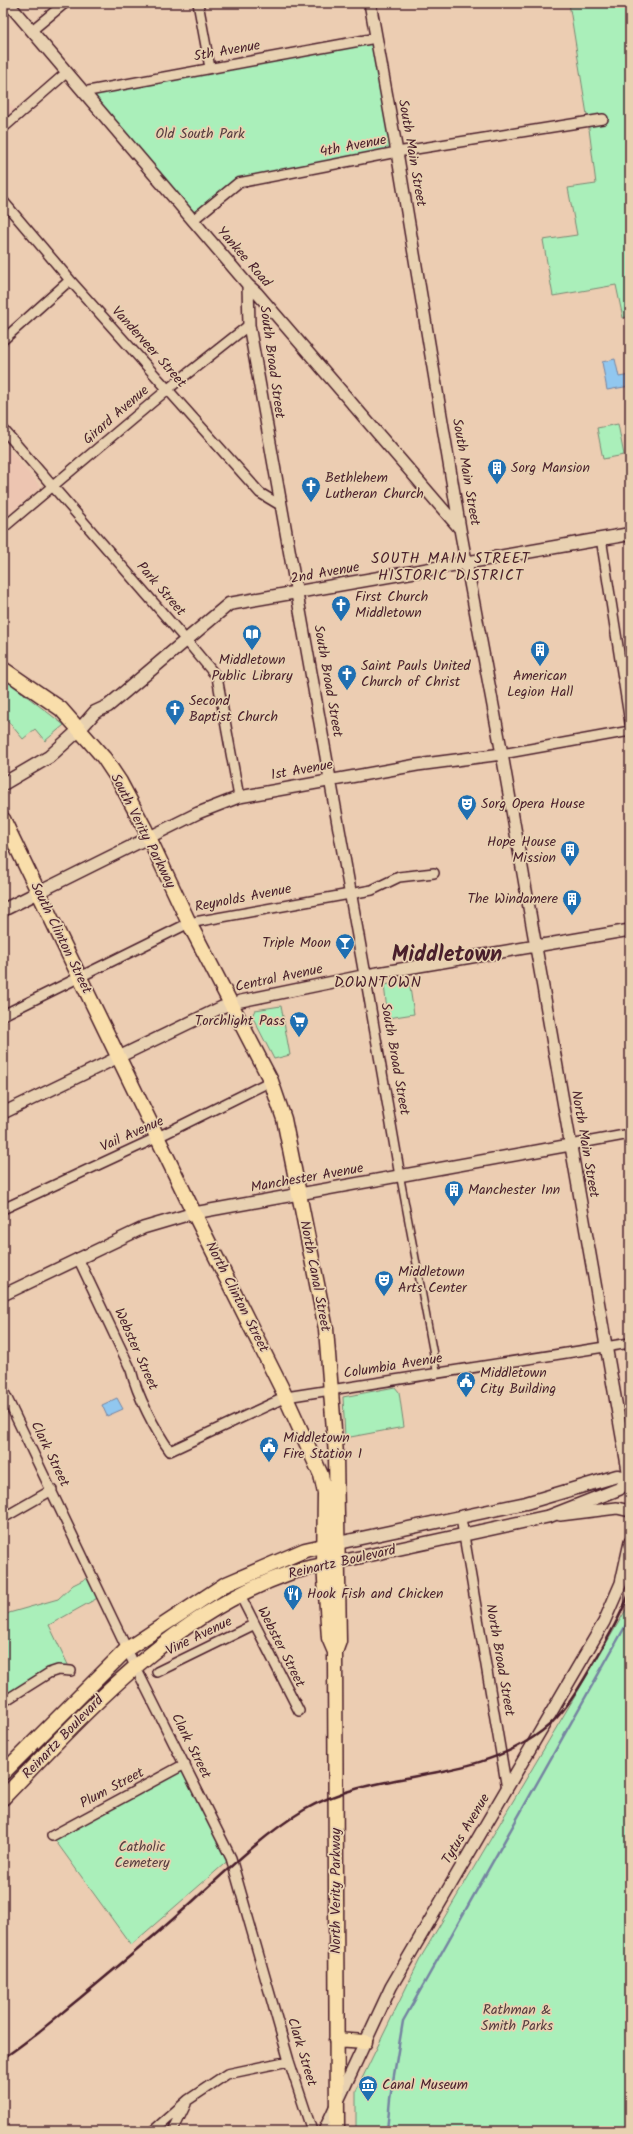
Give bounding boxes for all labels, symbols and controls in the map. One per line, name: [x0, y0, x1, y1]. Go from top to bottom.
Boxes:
street label: 5th Avenue: [192, 34, 263, 68]
street label: South Main Street: [392, 98, 432, 209]
park label: Old South Park: [155, 123, 245, 145]
street label: 4th Avenue: [318, 129, 389, 163]
street label: Yankee Road: [211, 222, 278, 293]
street label: Vanderveer Street: [106, 301, 192, 393]
street label: South Broad Street: [253, 304, 291, 420]
street label: Girard Avenue: [78, 379, 155, 450]
street label: South Main Street: [446, 417, 486, 528]
building icon: Sorg Mansion: [486, 457, 508, 485]
place label: Sorg Mansion: [511, 457, 590, 479]
place label: Bethlehem Lutheran Church: [325, 467, 424, 505]
church icon: Bethlehem Lutheran Church: [300, 475, 322, 503]
district label: SOUTH MAIN STREET HISTORIC DISTRICT: [371, 547, 532, 588]
street label: 2nd Avenue: [289, 556, 362, 590]
street label: Park Street: [131, 557, 191, 622]
place label: First Church Middletown: [355, 586, 428, 624]
church icon: First Church Middletown: [330, 594, 352, 622]
library icon: Middletown Public Library: [241, 623, 263, 651]
street label: South Broad Street: [307, 623, 349, 739]
building icon: American Legion Hall: [529, 639, 551, 667]
place label: Middletown Public Library: [211, 649, 293, 687]
place label: Saint Pauls United Church of Christ: [361, 655, 472, 693]
church icon: Saint Pauls United Church of Christ: [336, 663, 358, 691]
place label: American Legion Hall: [507, 665, 574, 703]
place label: Second Baptist Church: [189, 690, 278, 728]
church icon: Second Baptist Church: [164, 698, 186, 726]
street label: 1st Avenue: [269, 754, 335, 786]
street label: South Verity Parkway: [105, 770, 182, 893]
theatre icon: Sorg Opera House: [456, 793, 478, 821]
place label: Sorg Opera House: [481, 793, 585, 815]
place label: Hope House Mission: [487, 831, 557, 869]
building icon: Hope House Mission: [559, 839, 581, 867]
street label: South Clinton Street: [24, 878, 98, 998]
street label: Reynolds Avenue: [193, 878, 294, 918]
place label: The Windamere: [467, 888, 559, 910]
building icon: The Windamere: [561, 888, 583, 916]
place label: Triple Moon: [262, 932, 331, 954]
bar icon: Triple Moon: [334, 932, 356, 960]
district label: Middletown: [392, 938, 502, 973]
street label: Central Avenue: [233, 958, 326, 998]
district label: DOWNTOWN: [334, 971, 422, 995]
street label: South Broad Street: [374, 1001, 416, 1117]
place label: Torchlight Pass: [195, 1010, 285, 1032]
supermarket icon: Torchlight Pass: [288, 1010, 310, 1038]
street label: North Main Street: [565, 1089, 605, 1200]
street label: Vail Avenue: [97, 1110, 168, 1158]
street label: Manchester Avenue: [249, 1157, 366, 1199]
building icon: Manchester Inn: [443, 1179, 465, 1207]
place label: Manchester Inn: [468, 1179, 560, 1201]
street label: North Canal Street: [293, 1219, 337, 1334]
street label: North Clinton Street: [200, 1238, 275, 1357]
place label: Middletown Arts Center: [398, 1261, 468, 1299]
theatre icon: Middletown Arts Center: [373, 1269, 395, 1297]
street label: Webster Street: [108, 1304, 164, 1394]
street label: Columbia Avenue: [342, 1347, 445, 1385]
place label: Middletown City Building: [480, 1362, 556, 1400]
public building icon: Middletown City Building: [455, 1370, 477, 1398]
street label: Clark Street: [25, 1417, 76, 1491]
place label: Middletown Fire Station 1: [283, 1427, 362, 1465]
public building icon: Middletown Fire Station 1: [258, 1435, 280, 1463]
street label: Reinartz Boulevard: [286, 1539, 399, 1585]
restaurant icon: Hook Fish and Chicken: [282, 1583, 304, 1611]
place label: Hook Fish and Chicken: [307, 1583, 443, 1605]
street label: North Broad Street: [479, 1602, 521, 1718]
street label: Webster Street: [251, 1603, 311, 1692]
street label: Vine Avenue: [162, 1610, 237, 1662]
street label: Reinartz Boulevard: [17, 1689, 110, 1784]
street label: Clark Street: [165, 1710, 217, 1783]
street label: Plum Street: [76, 1762, 149, 1814]
street label: Tytus Avenue: [436, 1789, 496, 1869]
street label: North Verity Parkway: [325, 1827, 347, 1954]
park label: Catholic Cemetery: [114, 1836, 170, 1874]
park label: Rathman & Smith Parks: [481, 1999, 553, 2037]
street label: Clark Street: [281, 2015, 323, 2090]
museum icon: Canal Museum: [357, 2074, 379, 2102]
place label: Canal Museum: [382, 2074, 468, 2096]

